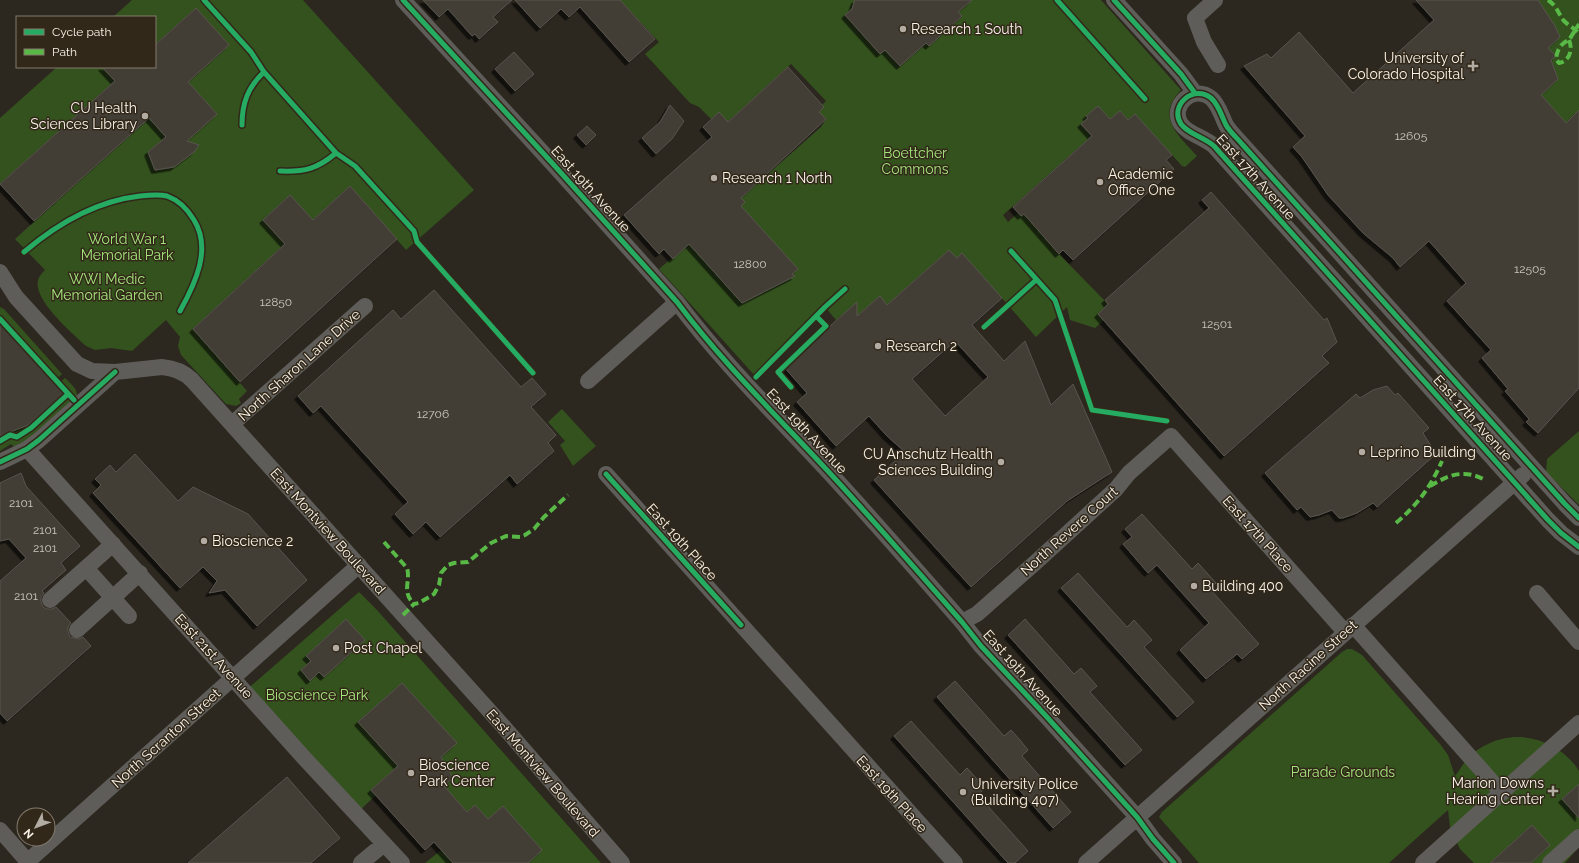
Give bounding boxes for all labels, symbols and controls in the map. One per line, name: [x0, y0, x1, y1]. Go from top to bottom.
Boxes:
legend: [16, 16, 156, 68]
place label: Research 1 South: [911, 21, 1022, 37]
marker: Research 1 South: [898, 24, 908, 34]
text: Cycle path: [52, 25, 111, 39]
text: Path: [52, 45, 77, 59]
place label: University of Colorado Hospital: [1348, 50, 1465, 82]
marker: University of Colorado Hospital: [1467, 60, 1479, 72]
place label: CU Health Sciences Library: [30, 100, 137, 132]
marker: CU Health Sciences Library: [140, 111, 150, 121]
house number: 12605: [1395, 129, 1428, 143]
street label: East 17th Avenue: [1213, 131, 1299, 223]
street label: East 19th Avenue: [548, 143, 634, 235]
park label: Boettcher Commons: [882, 145, 949, 177]
place label: Academic Office One: [1108, 166, 1175, 198]
place label: Research 1 North: [722, 170, 832, 186]
marker: Research 1 North: [709, 173, 719, 183]
marker: Academic Office One: [1095, 177, 1105, 187]
park label: World War 1 Memorial Park: [81, 231, 174, 263]
house number: 12800: [733, 257, 767, 271]
house number: 12505: [1514, 262, 1546, 276]
park label: WWI Medic Memorial Garden: [51, 271, 163, 303]
house number: 12850: [260, 295, 292, 309]
street label: North Sharon Lane Drive: [235, 306, 363, 424]
house number: 12501: [1202, 317, 1232, 331]
place label: Research 2: [886, 338, 957, 354]
marker: Research 2: [873, 341, 883, 351]
street label: East 17th Avenue: [1430, 372, 1516, 464]
street label: East 19th Avenue: [763, 385, 851, 477]
house number: 12706: [417, 407, 449, 421]
place label: Leprino Building: [1370, 444, 1476, 460]
place label: CU Anschutz Health Sciences Building: [863, 446, 993, 478]
marker: Leprino Building: [1357, 447, 1367, 457]
marker: CU Anschutz Health Sciences Building: [996, 457, 1006, 467]
street label: East Montview Boulevard: [267, 465, 389, 597]
street label: North Revere Court: [1017, 483, 1121, 579]
street label: East 17th Place: [1220, 493, 1296, 575]
house number: 2101: [9, 496, 33, 510]
street label: East 19th Place: [643, 500, 721, 584]
house number: 2101: [33, 523, 57, 537]
place label: Bioscience 2: [212, 533, 293, 549]
marker: Bioscience 2: [199, 536, 209, 546]
house number: 2101: [33, 541, 57, 555]
place label: Building 400: [1202, 578, 1283, 594]
marker: Building 400: [1189, 581, 1199, 591]
house number: 2101: [14, 589, 38, 603]
street label: East 21st Avenue: [172, 610, 256, 702]
street label: North Racine Street: [1256, 617, 1361, 713]
street label: East 19th Avenue: [980, 627, 1066, 719]
place label: Post Chapel: [344, 640, 422, 656]
marker: Post Chapel: [331, 643, 341, 653]
street label: North Scranton Street: [108, 685, 224, 791]
park label: Bioscience Park: [266, 687, 369, 703]
street label: East Montview Boulevard: [483, 706, 603, 840]
street label: East 19th Place: [853, 752, 931, 836]
place label: Bioscience Park Center: [419, 757, 495, 789]
park label: Parade Grounds: [1291, 764, 1395, 780]
marker: Bioscience Park Center: [406, 768, 416, 778]
place label: Marion Downs Hearing Center: [1446, 775, 1544, 807]
place label: University Police (Building 407): [971, 776, 1078, 808]
marker: Marion Downs Hearing Center: [1547, 785, 1559, 797]
marker: University Police (Building 407): [958, 787, 968, 797]
north arrow: [16, 807, 56, 847]
text: N: [21, 826, 37, 841]

